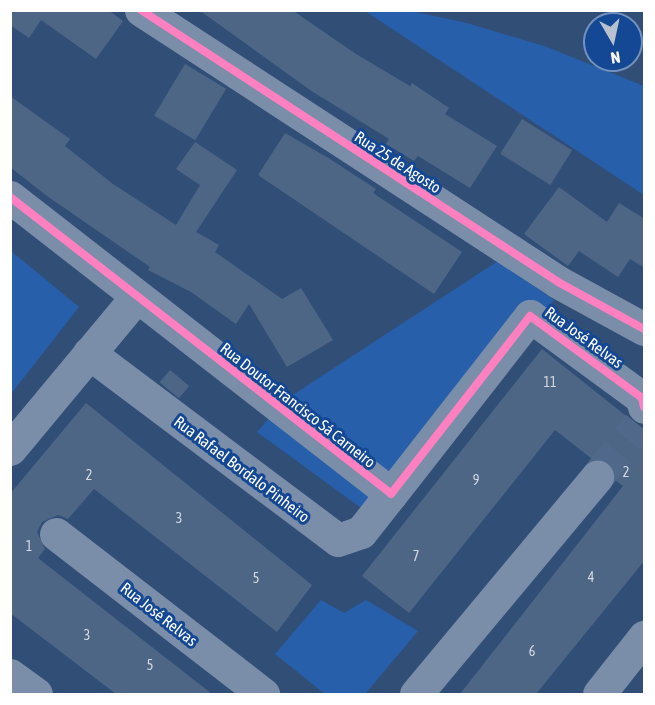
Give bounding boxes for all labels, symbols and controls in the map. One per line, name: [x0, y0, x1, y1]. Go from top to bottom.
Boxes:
north arrow: [583, 12, 643, 72]
text: N: [609, 48, 622, 67]
street label: Rua 25 de Agosto: [351, 127, 445, 197]
street label: Rua José Relvas: [541, 302, 627, 372]
street label: Rua Doutor Francisco Sá Carneiro: [217, 338, 379, 472]
house number: 11: [543, 374, 557, 390]
street label: Rua Rafael Bordalo Pinheiro: [170, 412, 314, 526]
house number: 2: [623, 464, 629, 480]
house number: 2: [86, 467, 92, 483]
house number: 9: [473, 472, 479, 488]
house number: 3: [176, 510, 182, 526]
house number: 1: [26, 538, 32, 554]
house number: 7: [413, 548, 419, 564]
house number: 4: [588, 569, 594, 585]
house number: 5: [253, 570, 259, 586]
street label: Rua José Relvas: [117, 578, 201, 650]
house number: 3: [84, 627, 90, 643]
house number: 6: [529, 643, 535, 659]
house number: 5: [147, 657, 153, 673]

